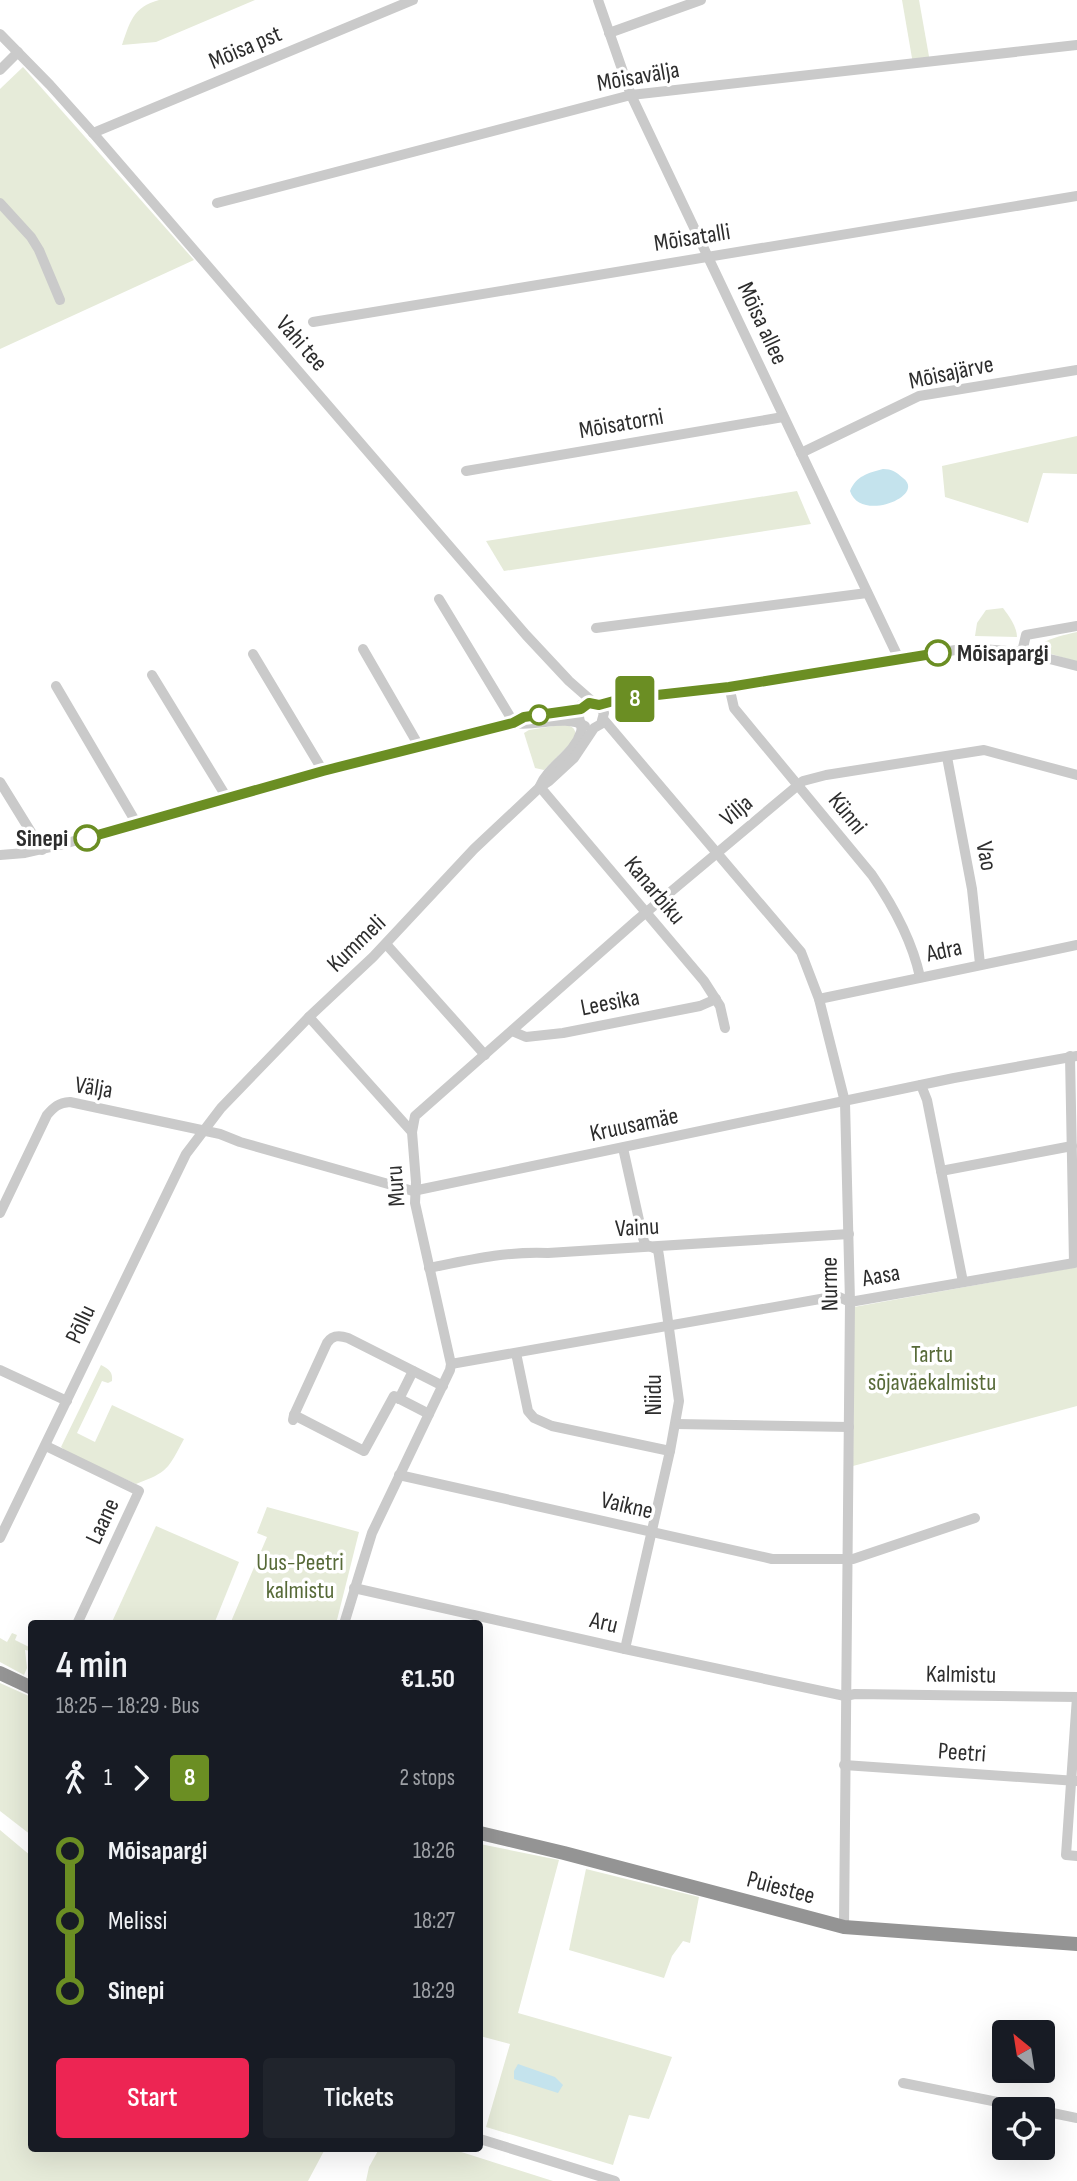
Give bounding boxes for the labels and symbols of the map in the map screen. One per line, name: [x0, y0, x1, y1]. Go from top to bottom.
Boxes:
street label: Mõisa pst: [204, 19, 286, 76]
street label: Mõisavälja: [595, 55, 681, 98]
street label: Mõisatalli: [652, 217, 732, 258]
street label: Mõisa allee: [731, 277, 794, 369]
street label: Vahi tee: [270, 310, 334, 377]
street label: Mõisajärve: [906, 349, 996, 396]
street label: Mõisatorni: [577, 402, 666, 445]
place label: Mõisapargi: [957, 639, 1049, 668]
marker: Mõisapargi: [925, 640, 951, 666]
line badge: 8: [612, 676, 658, 722]
unlabelled marker: [529, 705, 549, 725]
street label: Künni: [822, 786, 873, 840]
street label: Vilja: [714, 788, 759, 832]
place label: Sinepi: [16, 824, 68, 853]
marker: Sinepi: [74, 825, 100, 851]
street label: Vao: [969, 839, 1004, 873]
street label: Kanarbiku: [618, 850, 691, 930]
street label: Kummeli: [321, 908, 392, 978]
street label: Adra: [923, 933, 965, 969]
street label: Leesika: [578, 983, 642, 1022]
street label: Välja: [73, 1070, 115, 1105]
street label: Kruusamäe: [587, 1101, 681, 1148]
street label: Muru: [380, 1164, 411, 1208]
street label: Vainu: [614, 1212, 660, 1243]
street label: Nurme: [815, 1257, 844, 1311]
street label: Aasa: [859, 1258, 902, 1293]
street label: Põllu: [59, 1300, 102, 1348]
park label: Tartu sõjaväekalmistu: [868, 1340, 996, 1397]
street label: Niidu: [639, 1374, 668, 1416]
street label: Vaikne: [598, 1485, 656, 1526]
street label: Laane: [79, 1494, 126, 1549]
park label: Uus-Peetri kalmistu: [256, 1548, 344, 1605]
street label: Aru: [586, 1605, 621, 1640]
street label: Kalmistu: [926, 1659, 996, 1690]
street label: Peetri: [937, 1736, 987, 1769]
street label: Puiestee: [744, 1865, 818, 1910]
north arrow: [992, 2020, 1055, 2082]

